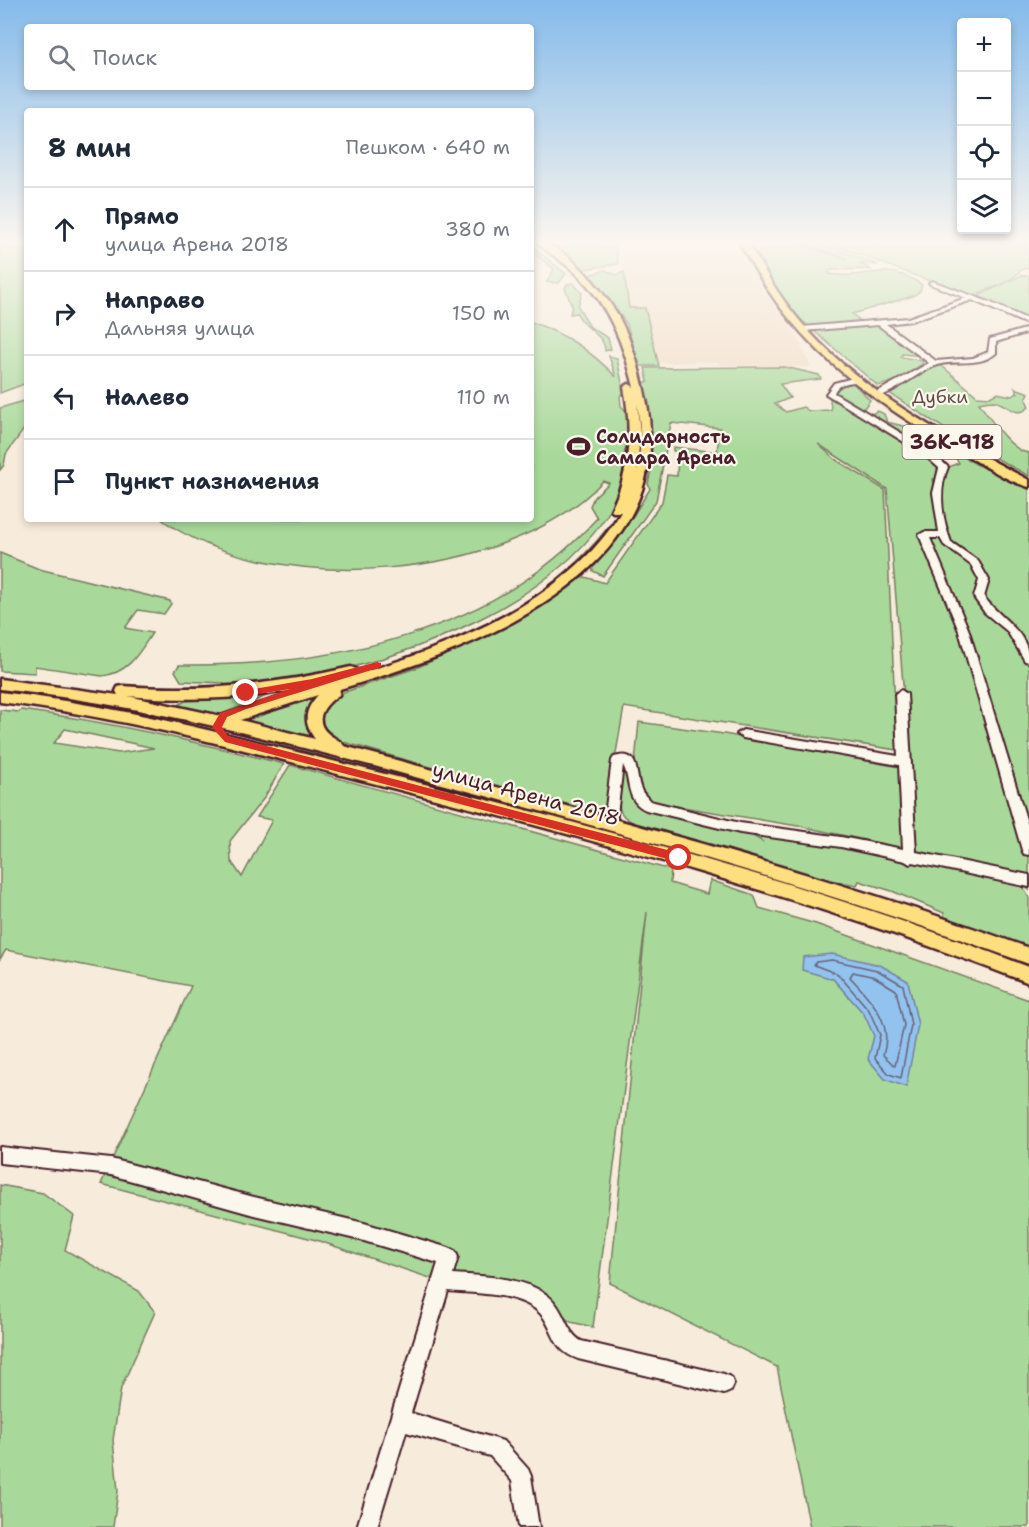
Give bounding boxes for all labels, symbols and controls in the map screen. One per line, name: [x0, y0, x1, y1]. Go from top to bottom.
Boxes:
map controls: [957, 18, 1011, 234]
button: +: [957, 18, 1011, 72]
search box: [24, 24, 534, 90]
icon: search: [45, 41, 78, 74]
text: Поиск: [93, 43, 157, 72]
button: −: [957, 72, 1011, 126]
button: locate: [957, 126, 1011, 180]
text: 8 мин: [48, 130, 131, 165]
text: Пешком · 640 m: [346, 134, 510, 160]
button: layers: [957, 180, 1011, 234]
text: Прямо: [105, 202, 179, 231]
icon: ahead: [48, 213, 81, 246]
text: 380 m: [445, 216, 510, 242]
text: улица Арена 2018: [105, 231, 289, 257]
text: Направо: [105, 286, 205, 315]
icon: right: [48, 297, 81, 330]
text: 150 m: [452, 300, 510, 326]
text: Дальняя улица: [105, 315, 255, 341]
icon: left: [48, 381, 81, 414]
text: Налево: [105, 383, 189, 412]
text: 110 m: [456, 384, 510, 410]
park label: Дубки: [912, 385, 968, 409]
place label: Солидарность Самара Арена: [596, 425, 736, 470]
road number: 36К-918: [902, 425, 1002, 459]
sports icon: Солидарность Самара Арена: [565, 434, 591, 460]
icon: arrive: [48, 465, 81, 498]
text: Пункт назначения: [105, 467, 319, 496]
route end: [232, 679, 258, 705]
street label: улица Арена 2018: [429, 755, 623, 833]
route start: [665, 844, 691, 870]

